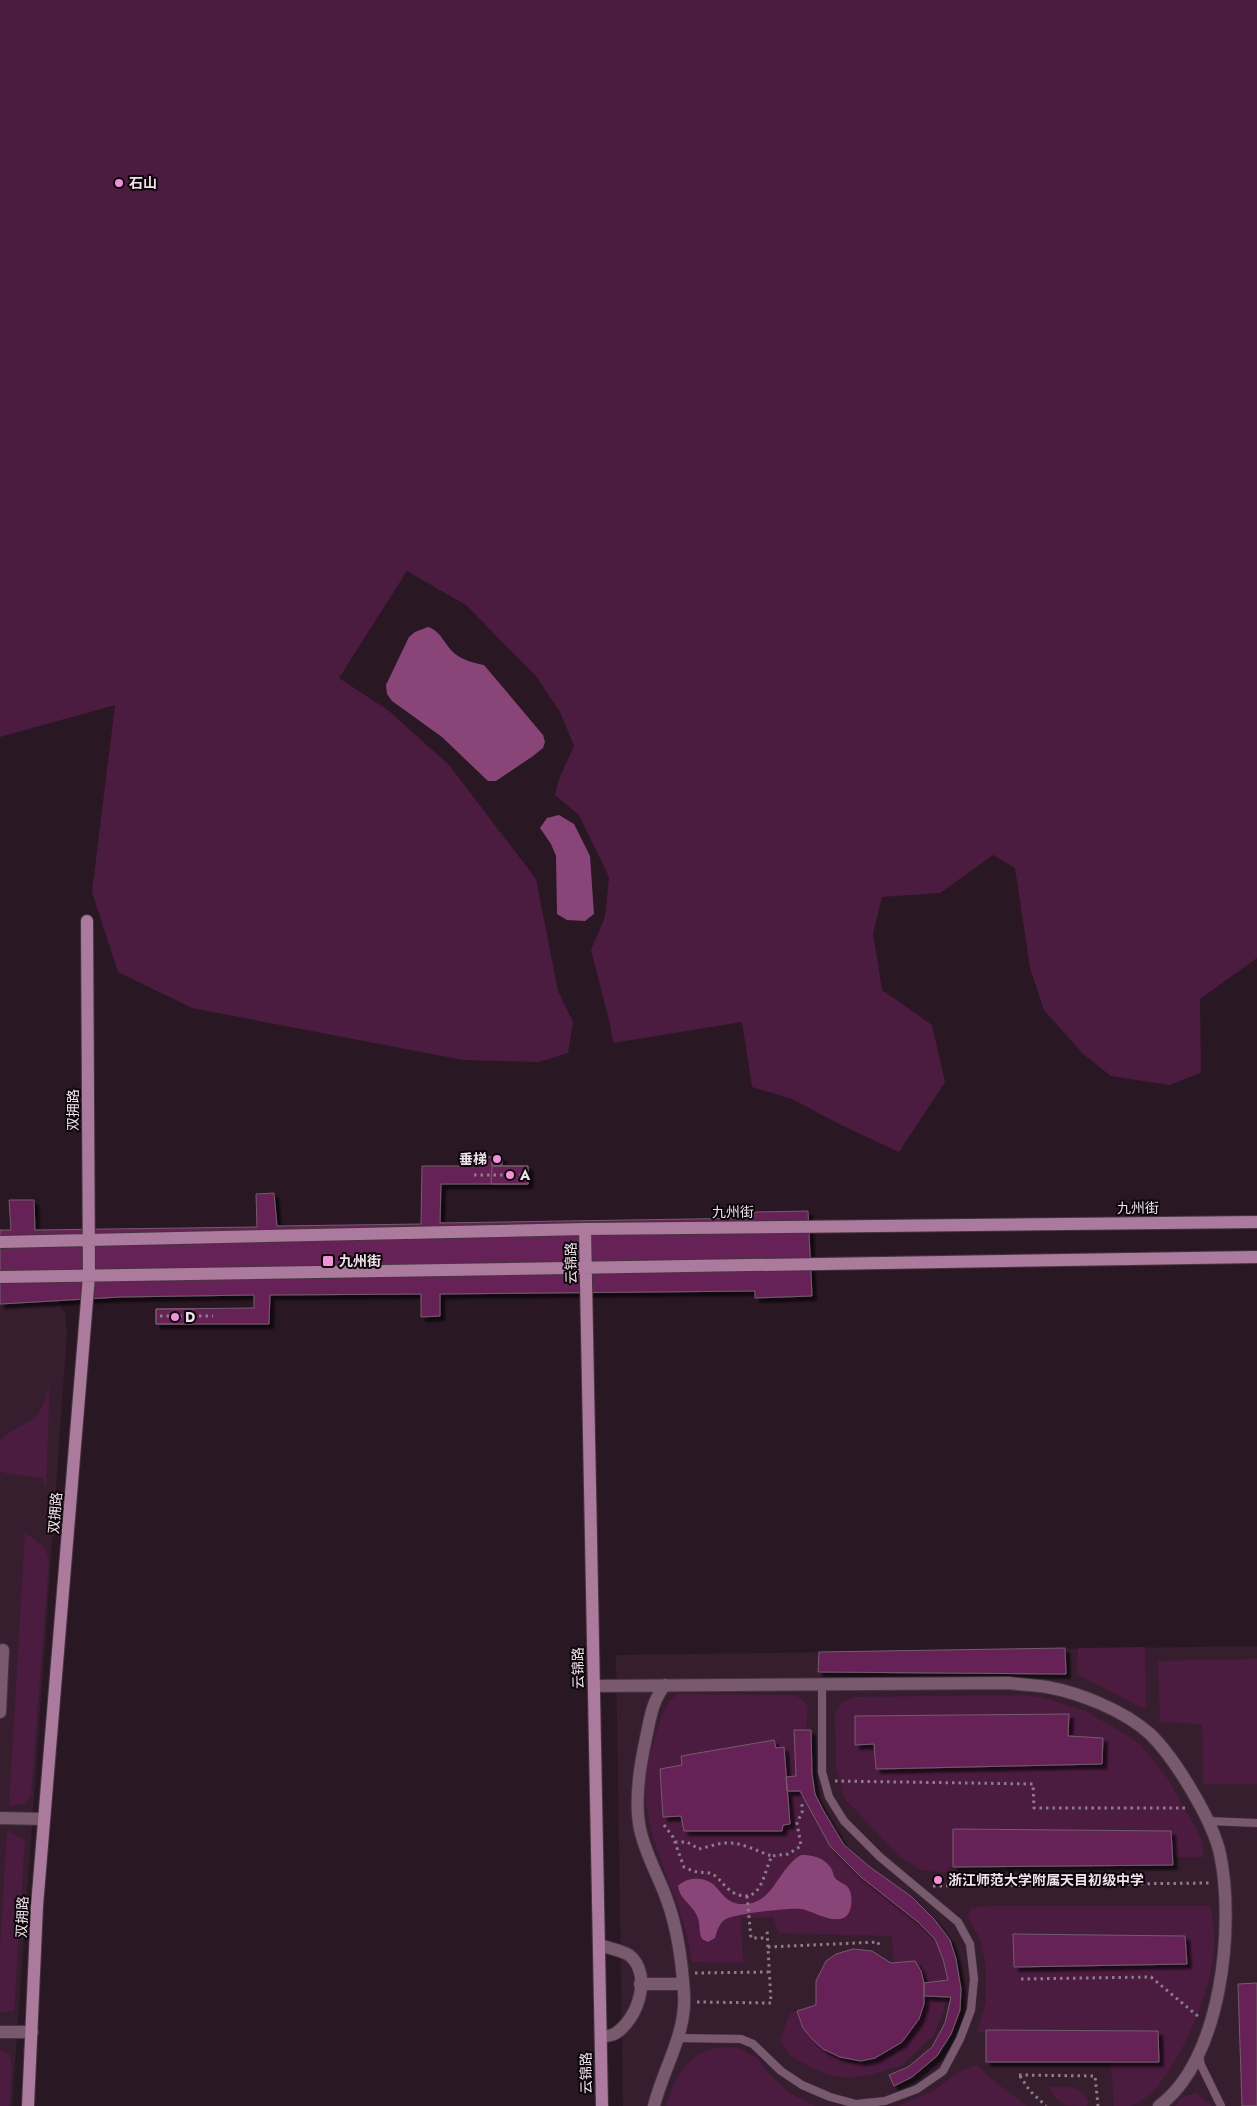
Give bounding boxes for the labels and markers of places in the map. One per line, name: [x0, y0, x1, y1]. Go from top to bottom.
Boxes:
place label: 石山: [129, 173, 157, 193]
marker: 石山: [113, 177, 125, 189]
place label: 垂梯: [459, 1149, 487, 1169]
marker: 垂梯: [491, 1153, 503, 1165]
place label: A: [519, 1165, 531, 1185]
marker: A: [504, 1169, 516, 1181]
place label: 九州街: [339, 1251, 381, 1271]
marker: 九州街: [321, 1254, 335, 1268]
place label: D: [185, 1307, 195, 1327]
marker: D: [169, 1311, 181, 1323]
place label: 浙江师范大学附属天目初级中学: [948, 1870, 1144, 1890]
marker: 浙江师范大学附属天目初级中学: [932, 1874, 944, 1886]

